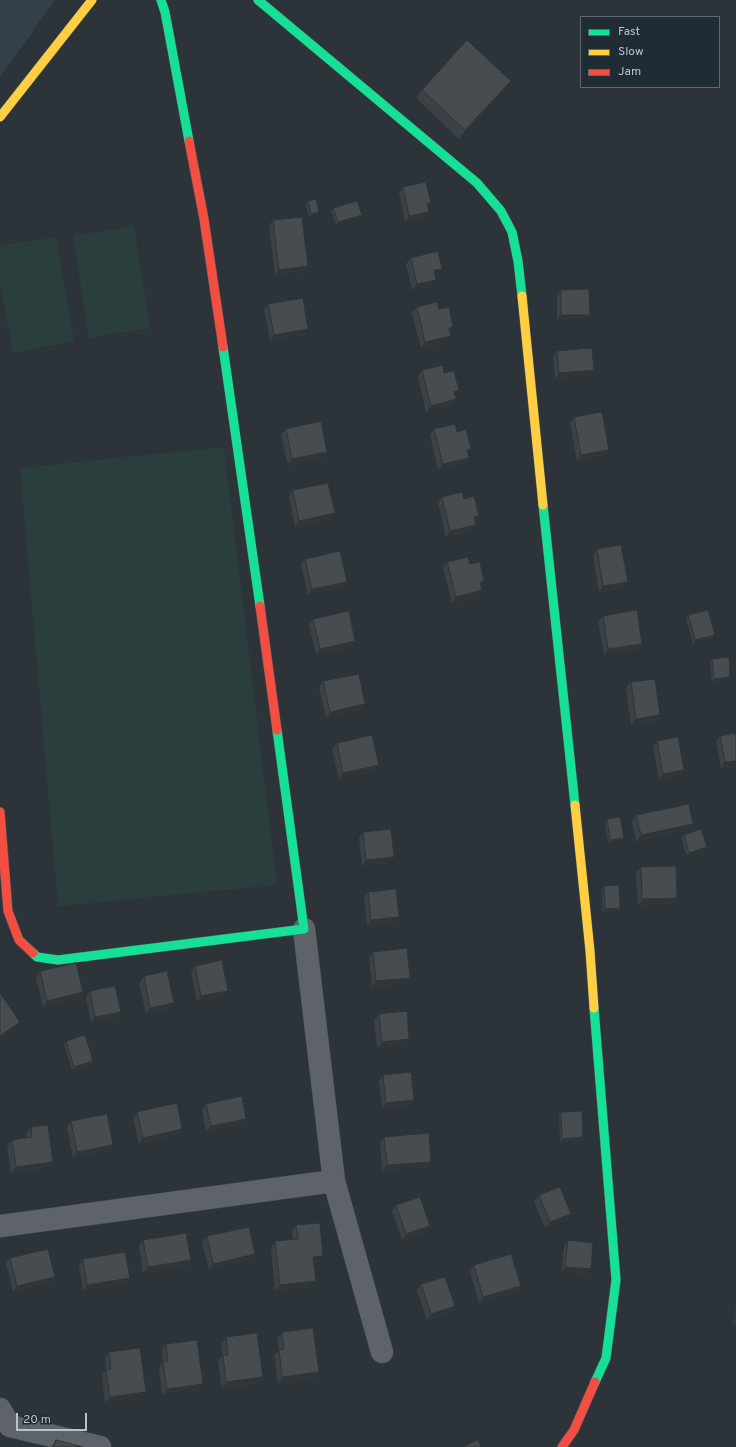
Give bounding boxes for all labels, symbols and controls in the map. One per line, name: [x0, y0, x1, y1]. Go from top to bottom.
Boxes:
legend: [580, 16, 720, 88]
text: Fast: [618, 24, 640, 40]
text: Slow: [618, 44, 644, 60]
text: Jam: [618, 64, 641, 80]
scale bar: [18, 1405, 89, 1431]
text: 20 m: [23, 1412, 51, 1428]

